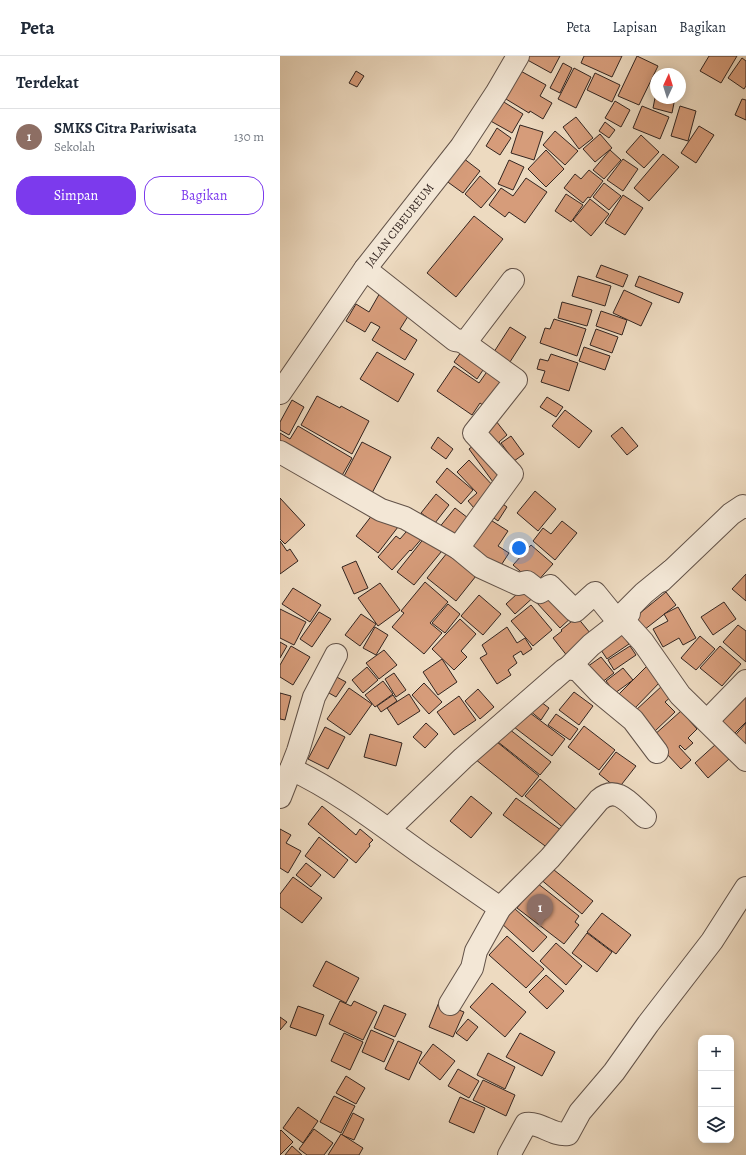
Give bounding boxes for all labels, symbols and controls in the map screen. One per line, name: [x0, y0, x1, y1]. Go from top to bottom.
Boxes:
text: Peta: [20, 15, 55, 41]
text: Peta: [566, 18, 590, 37]
text: Lapisan: [612, 18, 657, 37]
text: Bagikan: [679, 18, 726, 37]
north arrow: [650, 68, 686, 104]
text: Terdekat: [16, 71, 79, 94]
text: SMKS Citra Pariwisata: [54, 118, 197, 138]
text: 1: [27, 128, 31, 145]
text: 130 m: [234, 128, 264, 145]
text: Sekolah: [54, 138, 95, 155]
button: Simpan: [16, 176, 136, 215]
button: Bagikan: [144, 176, 264, 215]
street label: JALAN CIBEUREUM: [361, 180, 437, 270]
your location: [509, 538, 529, 558]
pin: 1: [527, 894, 553, 927]
map controls: [698, 1035, 734, 1143]
button: +: [698, 1035, 734, 1071]
button: −: [698, 1071, 734, 1107]
button: layers: [698, 1107, 734, 1143]

